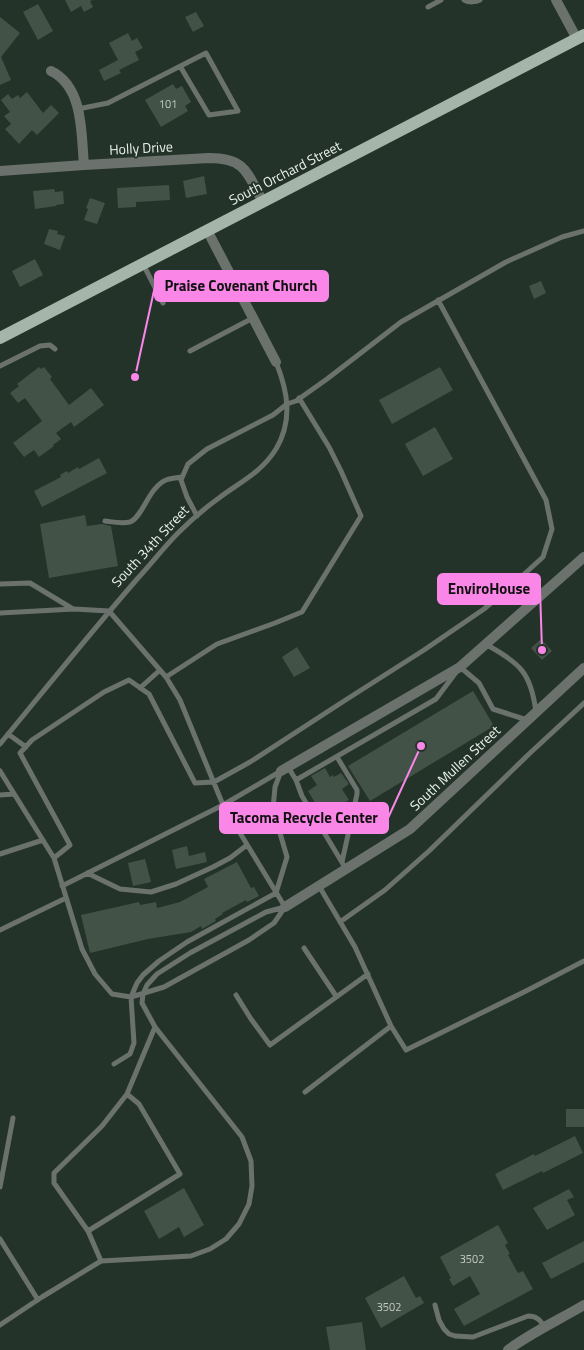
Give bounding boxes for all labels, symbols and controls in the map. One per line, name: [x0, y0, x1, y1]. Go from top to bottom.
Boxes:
house number: 101: [159, 96, 177, 112]
street label: Holly Drive: [109, 135, 173, 160]
street label: South Orchard Street: [225, 135, 345, 210]
callout: Praise Covenant Church: [155, 271, 328, 301]
text: Praise Covenant Church: [164, 274, 318, 297]
street label: South 34th Street: [106, 500, 193, 591]
callout: EnviroHouse: [438, 574, 540, 604]
text: EnviroHouse: [448, 577, 531, 600]
street label: South Mullen Street: [405, 720, 505, 815]
callout: Tacoma Recycle Center: [220, 803, 388, 833]
text: Tacoma Recycle Center: [230, 806, 378, 829]
house number: 3502: [460, 1251, 484, 1267]
house number: 3502: [377, 1299, 401, 1315]

